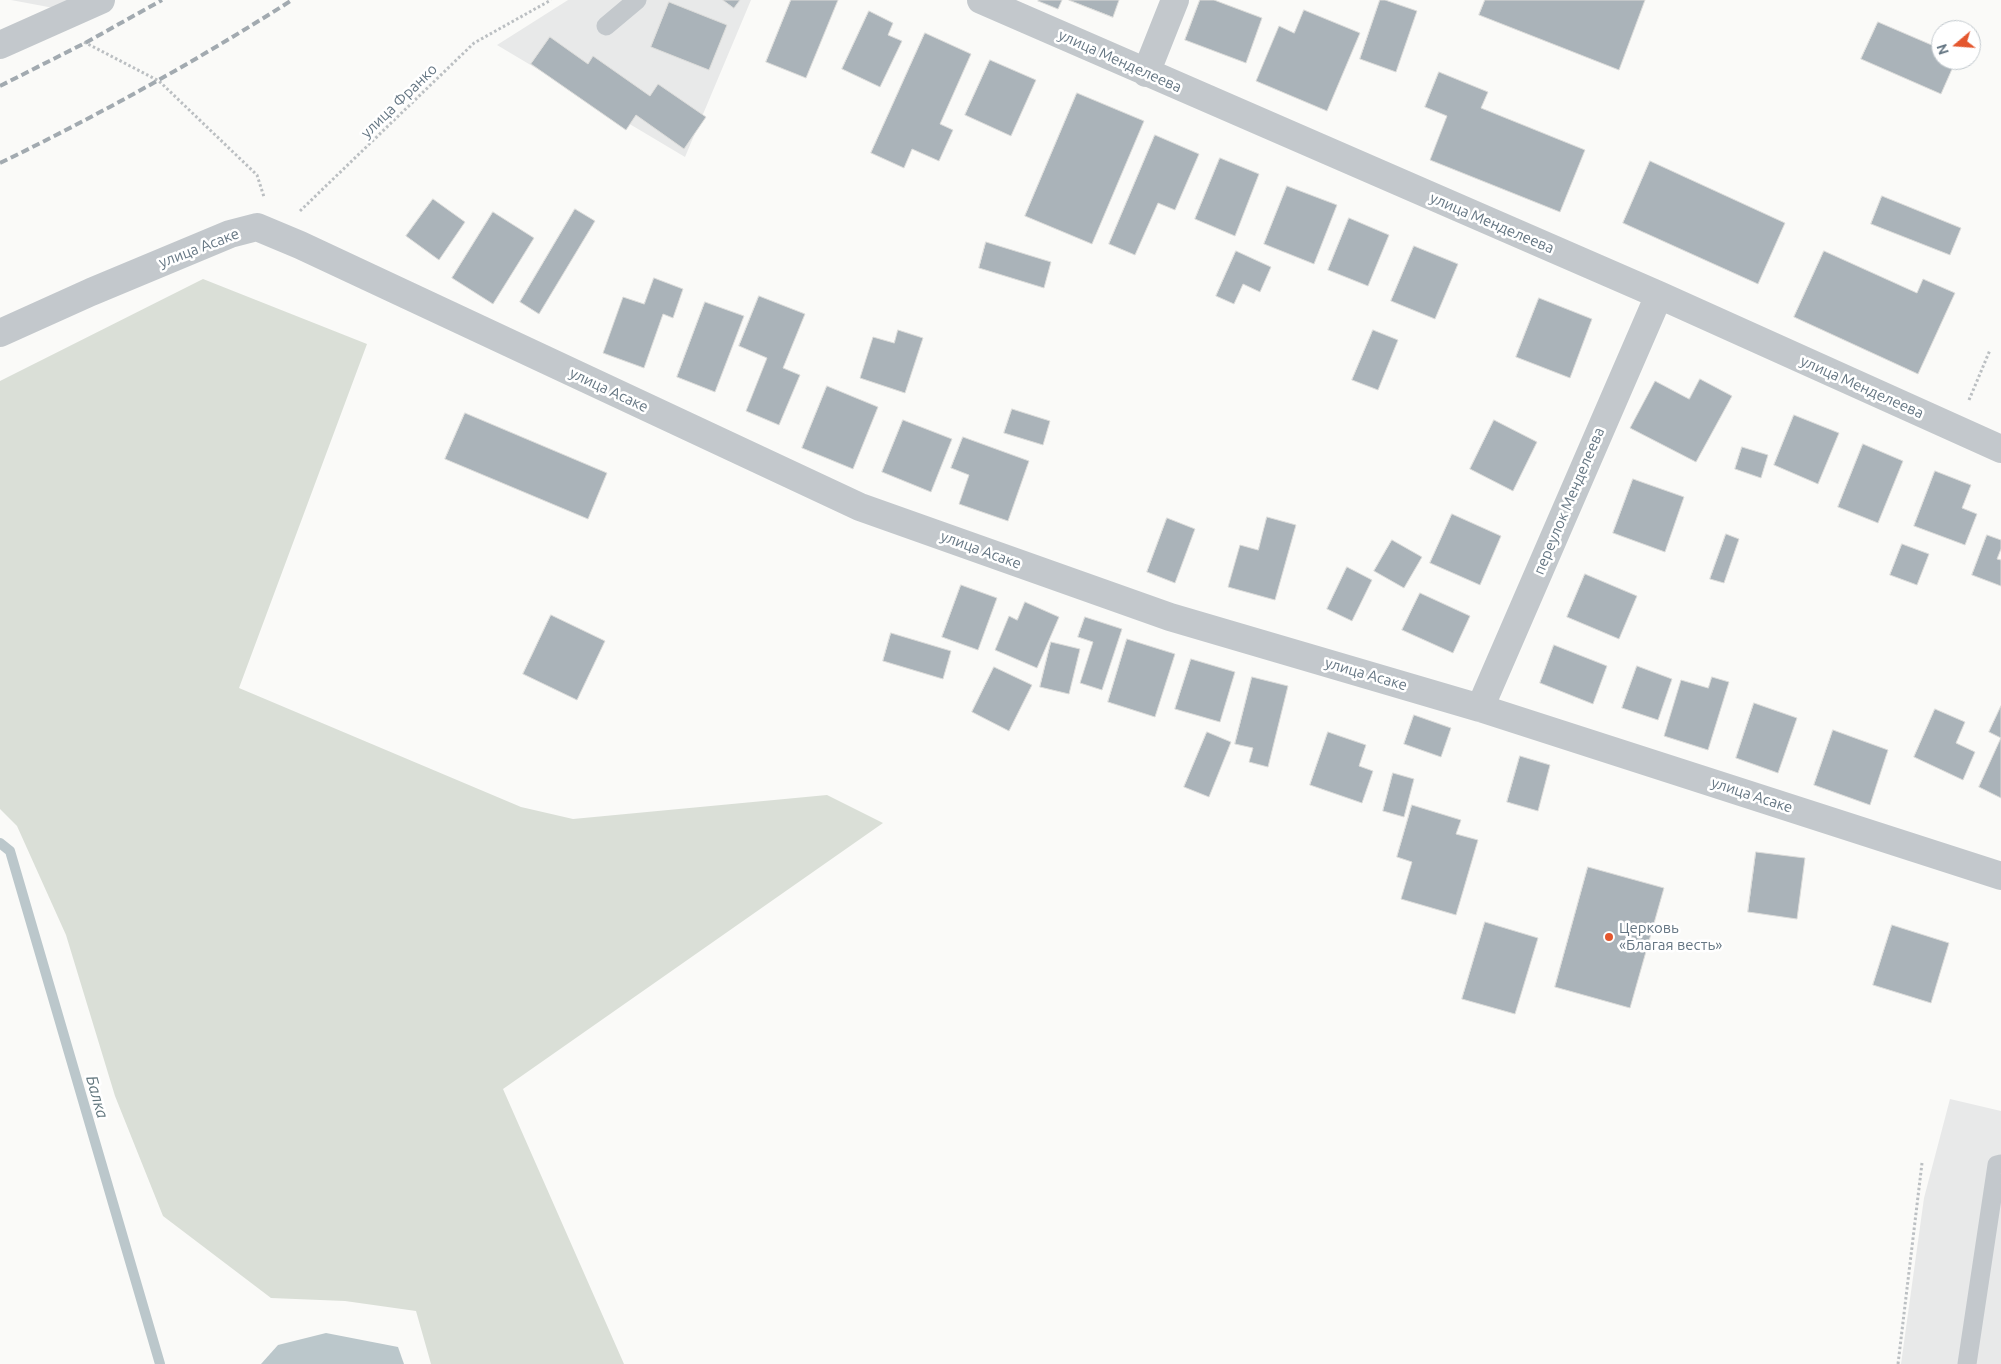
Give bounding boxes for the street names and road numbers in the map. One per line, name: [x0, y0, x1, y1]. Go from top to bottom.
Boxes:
street label: улица Менделеева: [1056, 26, 1184, 96]
street label: улица Франко: [357, 60, 441, 142]
street label: улица Менделеева: [1427, 189, 1557, 257]
street label: улица Асаке: [156, 224, 242, 272]
street label: улица Менделеева: [1798, 352, 1926, 422]
street label: улица Асаке: [567, 364, 651, 416]
street label: переулок Менделеева: [1530, 425, 1608, 577]
street label: улица Асаке: [938, 527, 1024, 573]
street label: улица Асаке: [1323, 654, 1409, 694]
street label: улица Асаке: [1709, 773, 1795, 817]

